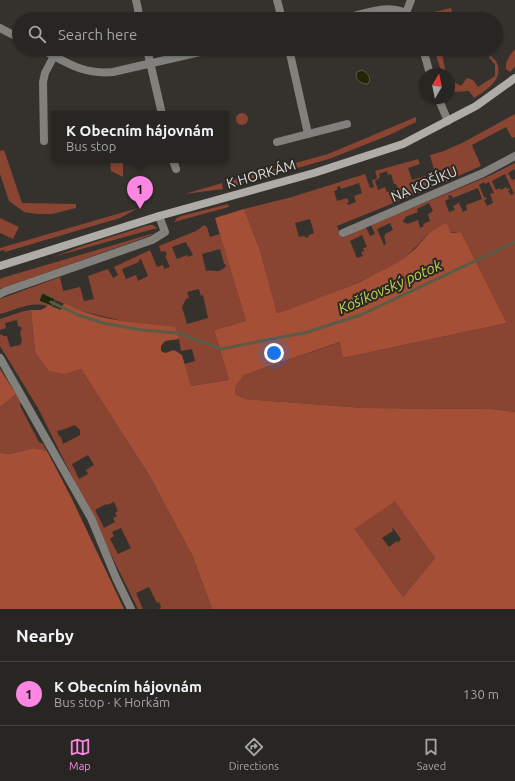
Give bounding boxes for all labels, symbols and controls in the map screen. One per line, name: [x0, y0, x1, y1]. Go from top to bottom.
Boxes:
search box: [12, 12, 503, 56]
icon: search: [26, 23, 48, 45]
text: Search here: [58, 26, 137, 43]
north arrow: [419, 68, 455, 104]
popup: [52, 111, 228, 163]
text: K Obecním hájovnám: [66, 122, 214, 139]
text: Bus stop: [66, 139, 116, 153]
street label: K HORKÁM: [224, 156, 297, 192]
street label: NA KOŠÍKU: [388, 162, 459, 205]
pin: 1: [127, 176, 153, 209]
water label: Košíkovský potok: [335, 256, 445, 317]
your location: [264, 343, 284, 363]
text: Nearby: [16, 626, 74, 645]
text: K Obecním hájovnám: [54, 678, 202, 695]
text: 1: [25, 687, 33, 701]
text: 130 m: [463, 687, 499, 701]
text: Bus stop · K Horkám: [54, 695, 170, 709]
tab: Map: [69, 736, 91, 772]
tab: Directions: [229, 736, 279, 772]
tab: Saved: [417, 736, 446, 772]

